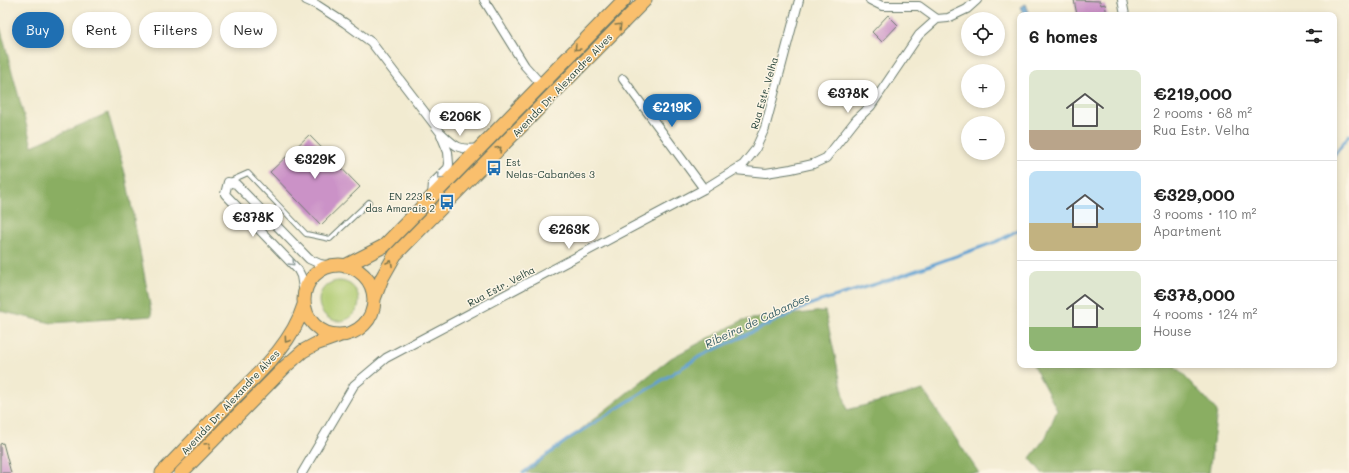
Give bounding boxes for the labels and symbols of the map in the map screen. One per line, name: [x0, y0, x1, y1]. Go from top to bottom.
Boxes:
one-way arrow: [614, 23, 622, 31]
street label: Avenida Dr. Alexandre Alves: [509, 30, 615, 140]
one-way arrow: [574, 43, 582, 51]
street label: Rua Estr. Velha: [747, 55, 781, 131]
pin: €378K: [820, 80, 876, 114]
pin: €219K: [644, 94, 700, 128]
pin: €206K: [432, 103, 488, 137]
pin: €329K: [287, 146, 343, 180]
one-way arrow: [494, 146, 502, 154]
place label: Est Nelas-Cabanões 3: [506, 155, 595, 181]
bus stop icon: Est Nelas-Cabanões 3: [485, 159, 503, 177]
one-way arrow: [437, 172, 444, 180]
place label: EN 223 R. das Amarais 2: [365, 189, 435, 215]
bus stop icon: EN 223 R. das Amarais 2: [438, 193, 456, 211]
pin: €378K: [225, 204, 281, 238]
pin: €263K: [541, 216, 597, 250]
one-way arrow: [287, 258, 295, 266]
one-way arrow: [386, 260, 393, 268]
street label: Rua Estr. Velha: [465, 262, 537, 310]
water label: Ribeira de Cabanões: [702, 289, 812, 351]
one-way arrow: [284, 336, 291, 343]
street label: Avenida Dr. Alexandre Alves: [178, 346, 283, 458]
one-way arrow: [203, 442, 211, 450]

